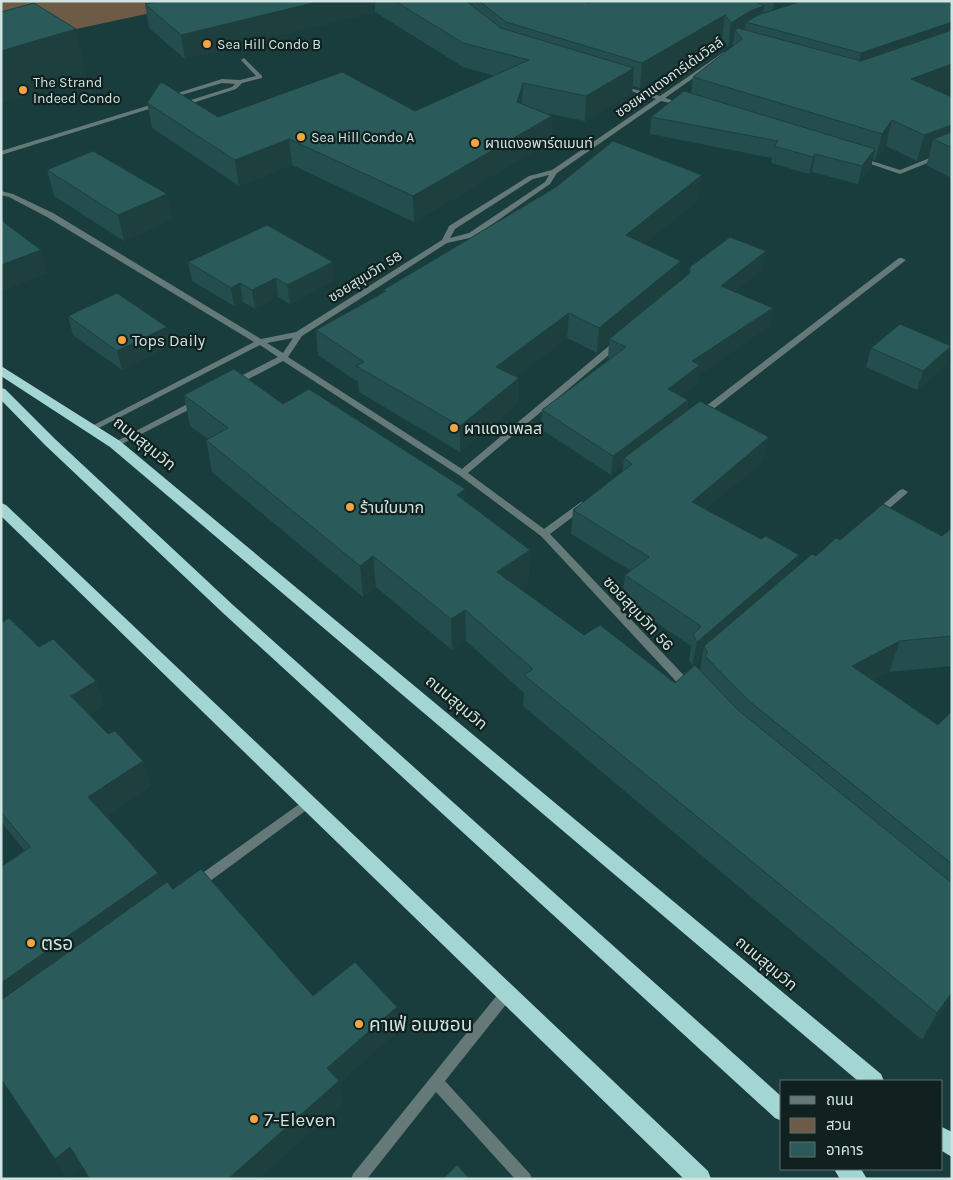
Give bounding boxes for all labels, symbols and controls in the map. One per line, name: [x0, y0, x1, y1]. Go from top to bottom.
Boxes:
street label: ซอยผาแดงการ์เด้นวิลล์: [612, 34, 727, 121]
place label: Sea Hill Condo B: [217, 36, 321, 53]
marker: Sea Hill Condo B: [201, 38, 213, 50]
place label: The Strand Indeed Condo: [33, 74, 120, 107]
marker: The Strand Indeed Condo: [17, 84, 29, 96]
place label: Sea Hill Condo A: [311, 129, 414, 146]
marker: Sea Hill Condo A: [295, 131, 307, 143]
place label: ผาแดงอพาร์ตเมนท์: [485, 135, 593, 152]
marker: ผาแดงอพาร์ตเมนท์: [469, 137, 481, 149]
street label: ซอยสุขุมวิท 58: [325, 247, 405, 306]
place label: Tops Daily: [132, 331, 206, 350]
marker: Tops Daily: [116, 334, 128, 346]
street label: ถนนสุขุมวิท: [110, 413, 180, 474]
place label: ผาแดงเพลส: [464, 419, 542, 438]
marker: ผาแดงเพลส: [448, 422, 460, 434]
place label: ร้านใบมาก: [360, 498, 424, 517]
marker: ร้านใบมาก: [344, 501, 356, 513]
street label: ซอยสุขุมวิท 56: [599, 572, 678, 655]
street label: ถนนสุขุมวิท: [422, 671, 491, 734]
street label: ถนนสุขุมวิท: [732, 932, 801, 995]
place label: ตรอ: [41, 933, 73, 955]
marker: ตรอ: [25, 937, 37, 949]
place label: คาเฟ่ อเมซอน: [369, 1014, 472, 1036]
marker: คาเฟ่ อเมซอน: [353, 1018, 365, 1030]
legend: [780, 1080, 943, 1170]
text: ถนน: [826, 1091, 853, 1109]
place label: 7-Eleven: [264, 1109, 336, 1131]
marker: 7-Eleven: [248, 1113, 260, 1125]
text: สวน: [826, 1116, 851, 1134]
text: อาคาร: [826, 1141, 863, 1159]

